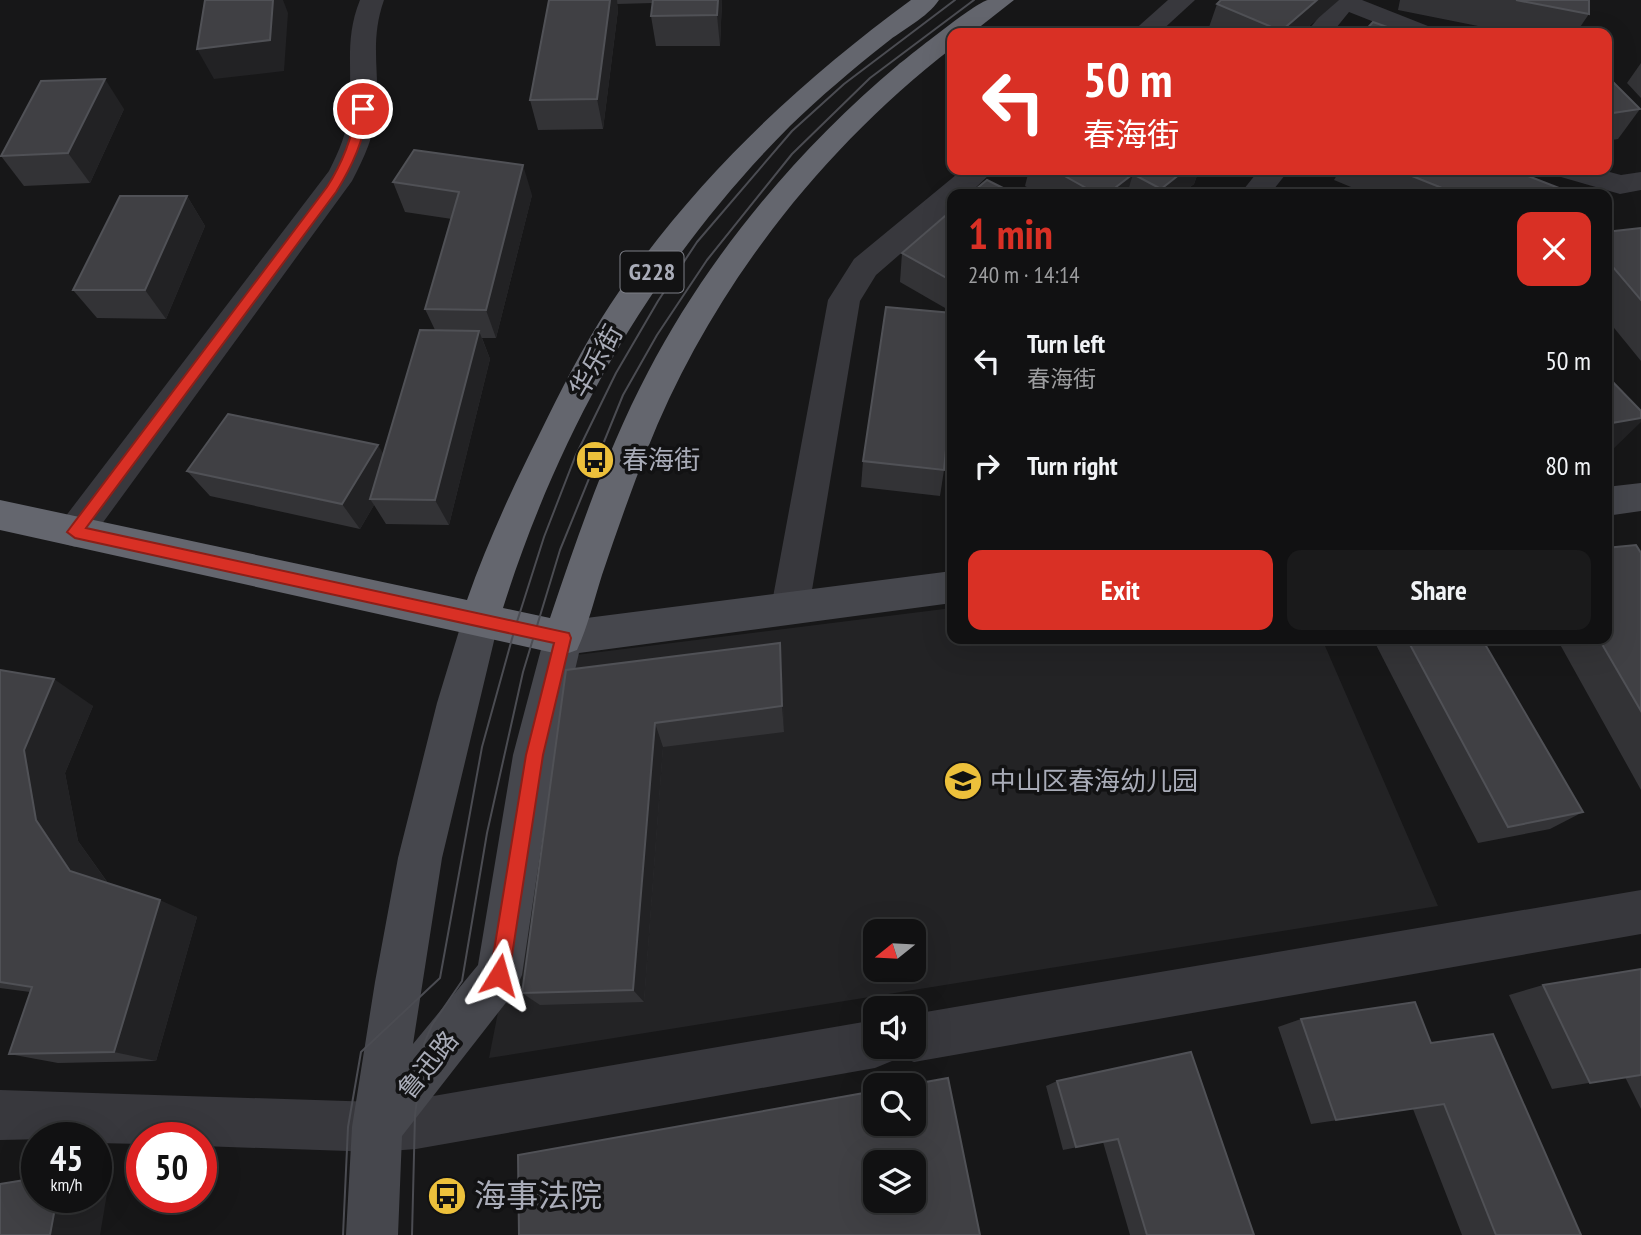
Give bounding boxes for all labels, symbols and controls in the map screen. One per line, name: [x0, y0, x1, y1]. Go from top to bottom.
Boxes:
text: 50 m: [1083, 47, 1172, 111]
icon: left: [968, 56, 1059, 147]
pin: [333, 79, 393, 139]
icon: arrive: [344, 90, 382, 128]
text: 春海街: [1083, 113, 1179, 155]
text: 1 min: [968, 206, 1053, 261]
button: close: [1517, 212, 1591, 286]
road number: G228: [620, 251, 684, 292]
text: 240 m · 14:14: [968, 260, 1080, 289]
street label: 华乐街: [562, 319, 629, 403]
text: Turn left: [1027, 327, 1105, 360]
icon: left: [968, 342, 1006, 380]
text: 50 m: [1545, 344, 1591, 377]
text: 春海街: [1027, 364, 1096, 393]
bus stop icon: 春海街: [574, 439, 616, 481]
place label: 春海街: [622, 443, 700, 476]
icon: right: [968, 447, 1006, 485]
text: Turn right: [1027, 449, 1118, 482]
text: 80 m: [1545, 449, 1591, 482]
button: Exit: [968, 550, 1273, 630]
button: Share: [1287, 550, 1591, 630]
school or university icon: 中山区春海幼儿园: [942, 760, 984, 802]
place label: 中山区春海幼儿园: [990, 764, 1198, 797]
north arrow: [863, 919, 926, 982]
map controls: [863, 919, 926, 1213]
position arrow: [462, 938, 536, 1012]
button: sound: [863, 996, 926, 1059]
street label: 鲁迅路: [390, 1024, 465, 1105]
button: search: [863, 1073, 926, 1136]
speed limit sign: 50: [126, 1122, 217, 1213]
text: 45: [50, 1135, 83, 1181]
button: layers: [863, 1150, 926, 1213]
text: km/h: [51, 1173, 82, 1196]
place label: 海事法院: [474, 1174, 602, 1216]
bus stop icon: 海事法院: [426, 1175, 468, 1217]

